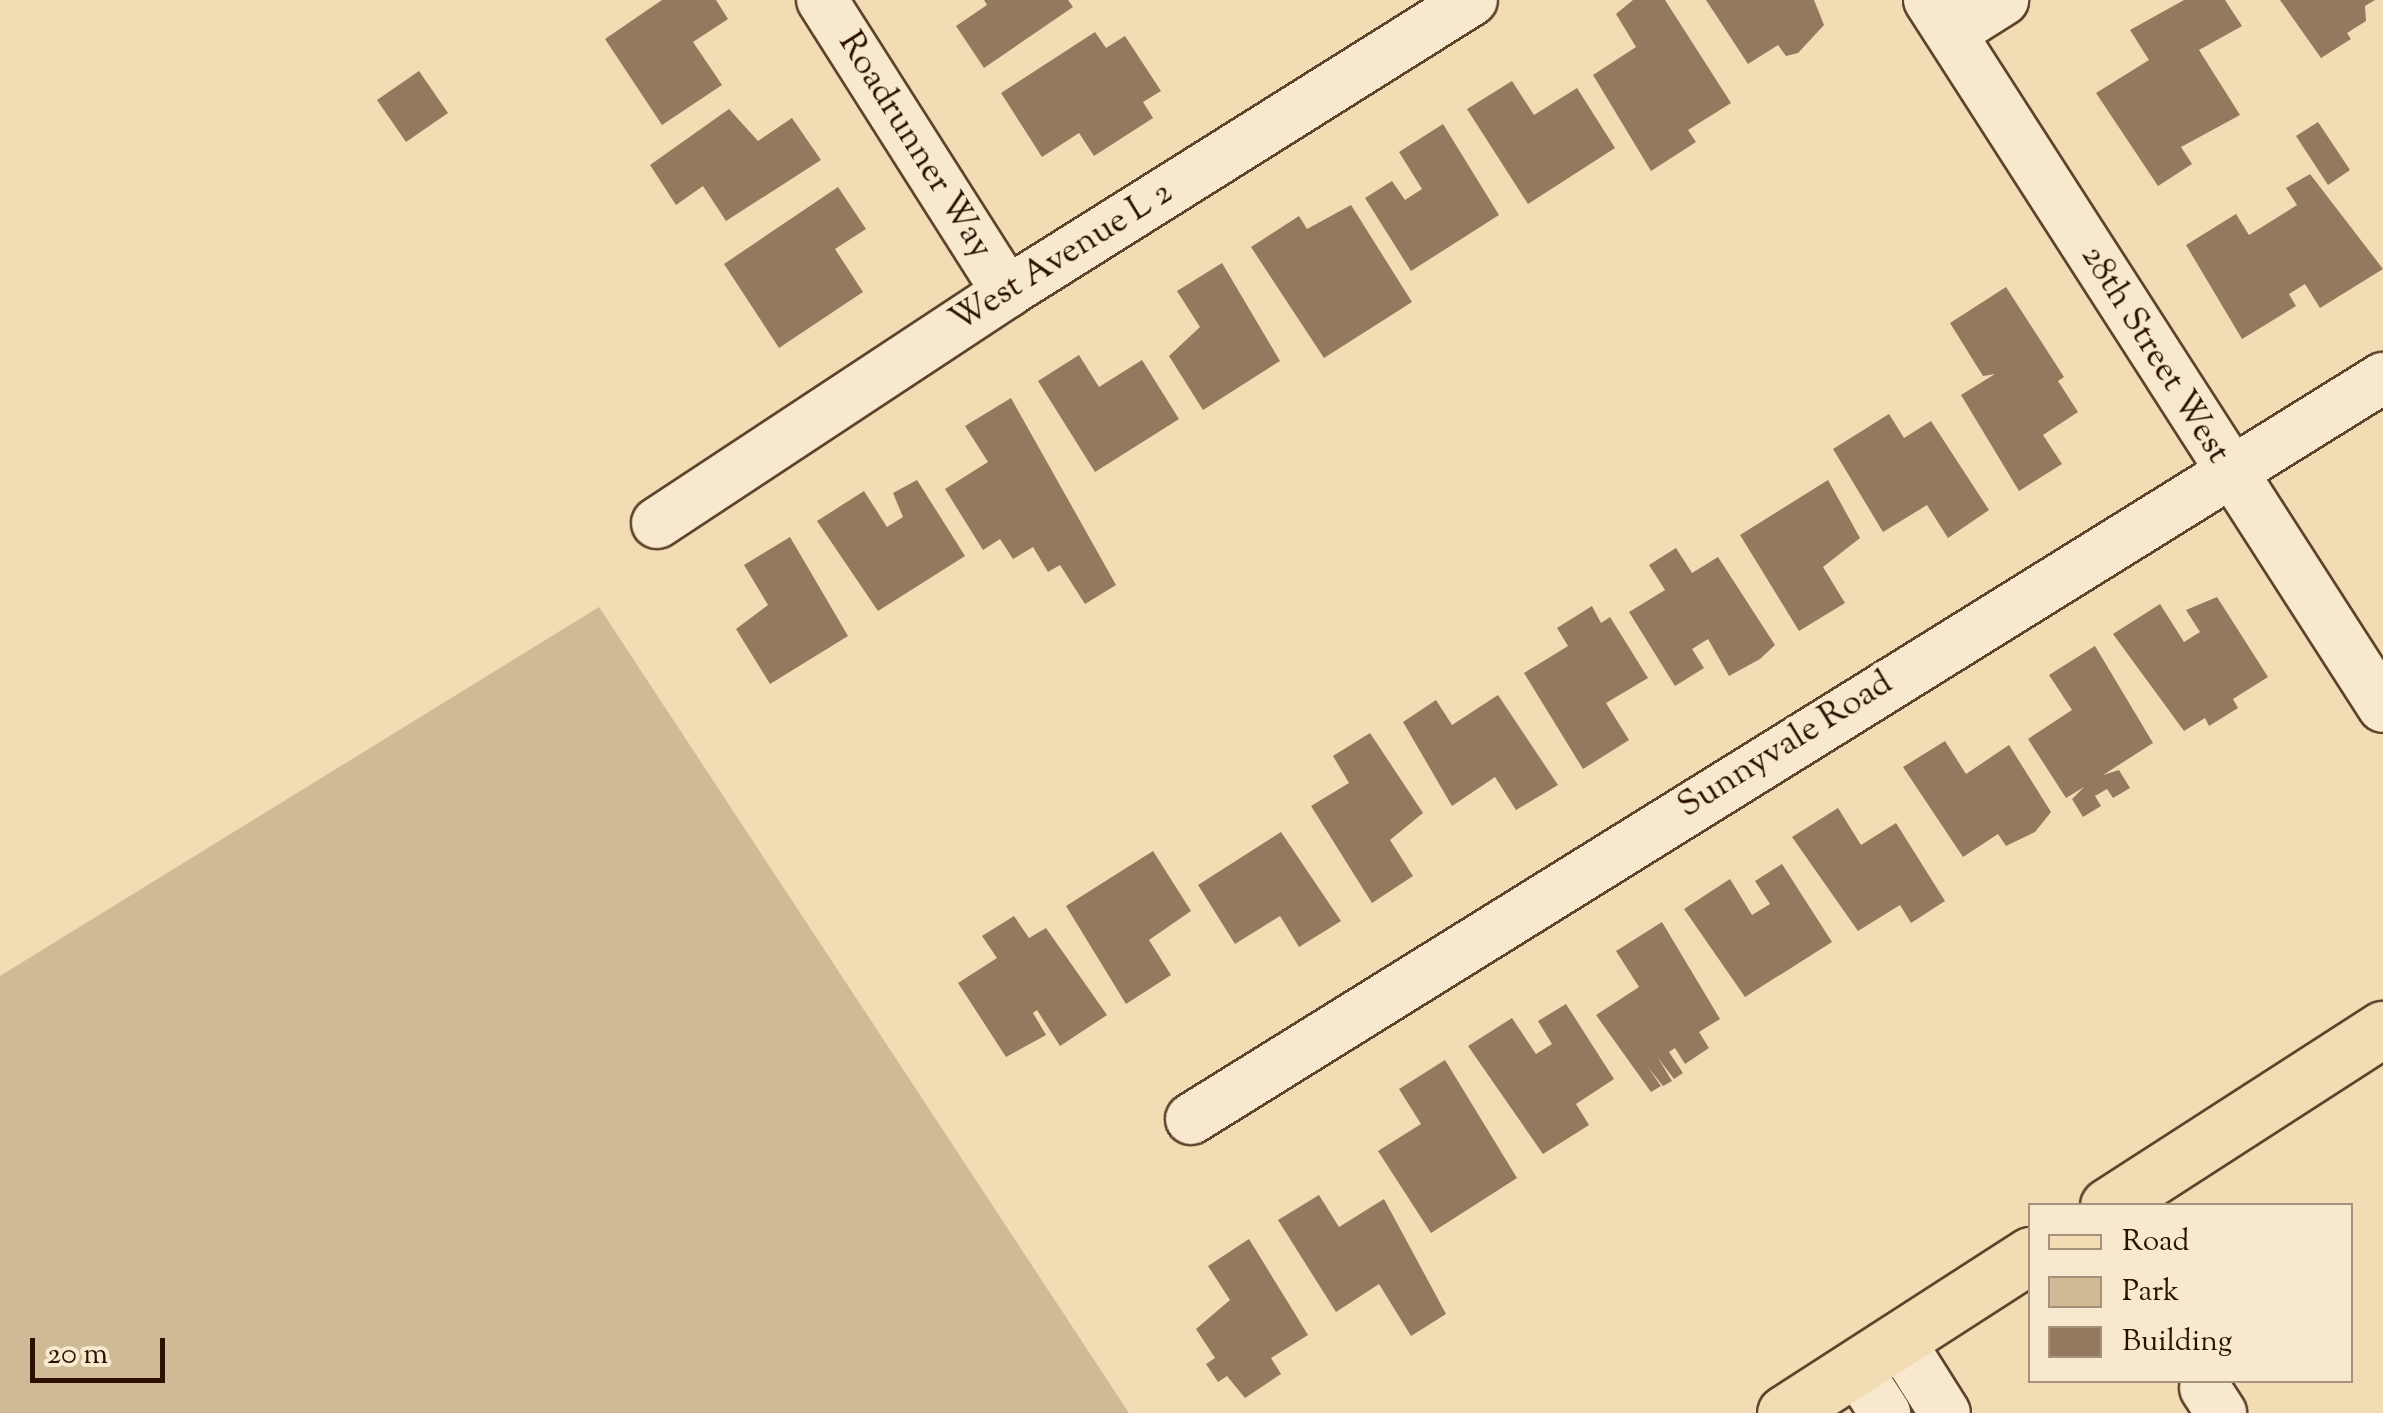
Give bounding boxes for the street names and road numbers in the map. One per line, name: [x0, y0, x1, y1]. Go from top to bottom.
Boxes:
street label: Roadrunner Way: [827, 25, 1001, 267]
street label: West Avenue L 2: [943, 173, 1181, 343]
street label: 28th Street West: [2070, 238, 2238, 472]
street label: Sunnyvale Road: [1671, 663, 1901, 829]

